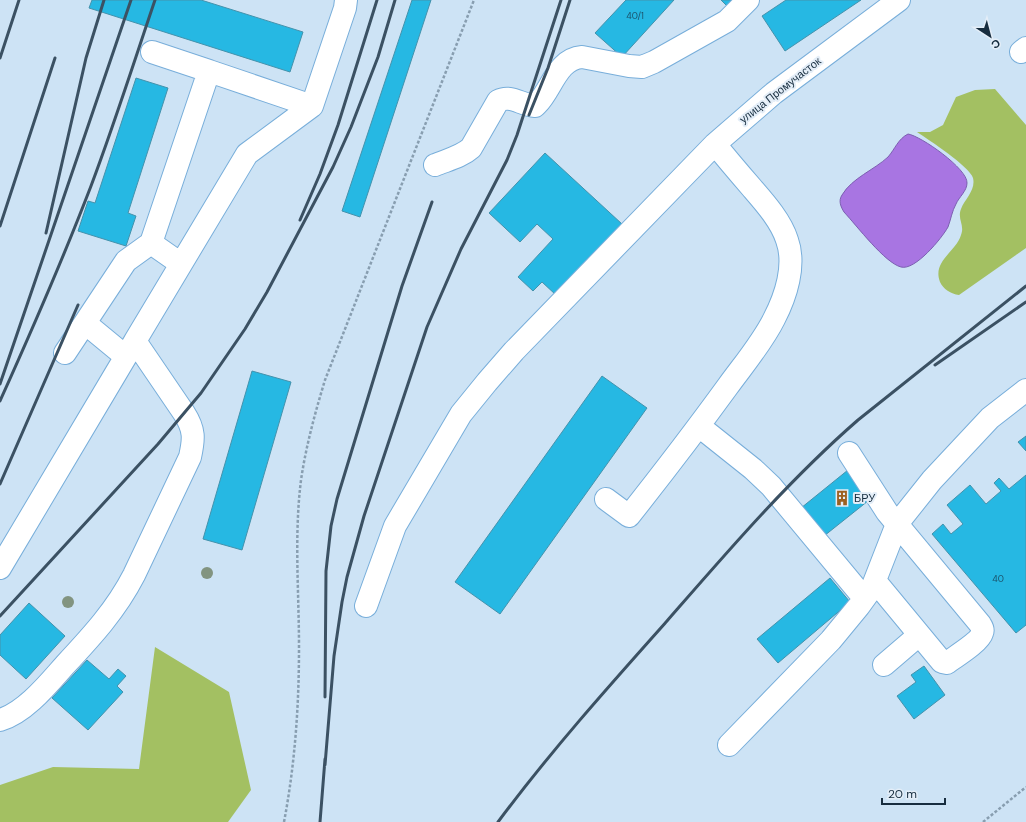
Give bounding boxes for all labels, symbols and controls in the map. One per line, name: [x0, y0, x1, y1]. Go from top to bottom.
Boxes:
house number: 40/1: [626, 10, 644, 22]
north arrow: [970, 16, 1010, 56]
text: С: [989, 36, 1003, 52]
street label: улица Промучасток: [736, 54, 824, 126]
building icon: БРУ: [833, 489, 851, 507]
place label: БРУ: [854, 491, 876, 505]
house number: 40: [992, 573, 1004, 585]
scale bar: [882, 780, 945, 806]
text: 20 m: [888, 786, 917, 802]

